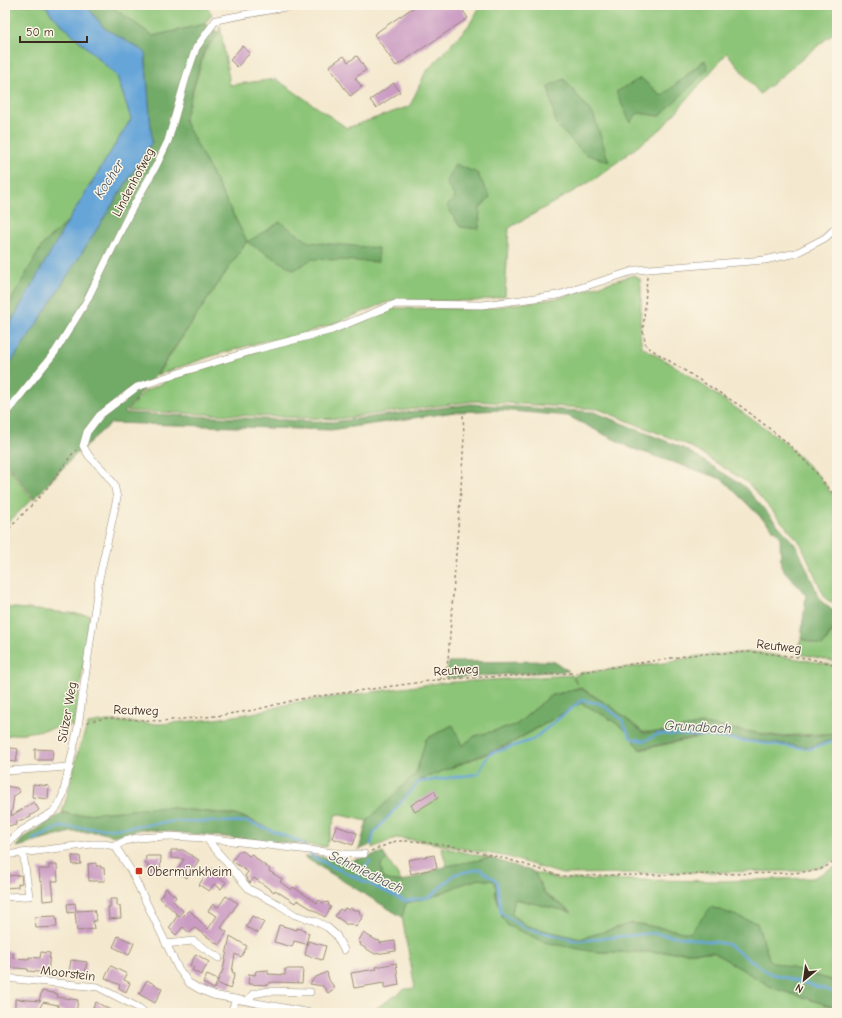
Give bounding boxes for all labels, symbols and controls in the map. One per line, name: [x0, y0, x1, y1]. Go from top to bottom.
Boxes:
scale bar: [20, 18, 87, 44]
text: 50 m: [26, 25, 54, 39]
street label: Lindenhofweg: [109, 145, 157, 219]
water label: Kocher: [90, 156, 128, 201]
street label: Reutweg: [756, 636, 802, 656]
street label: Reutweg: [433, 661, 479, 679]
street label: Sülzer Weg: [54, 680, 80, 744]
street label: Reutweg: [113, 702, 159, 718]
water label: Grundbach: [664, 717, 732, 737]
water label: Schmiedbach: [326, 847, 406, 897]
place label: Obermünkheim: [147, 864, 232, 879]
marker: Obermünkheim: [134, 866, 144, 876]
north arrow: [784, 960, 824, 1000]
street label: Moorstein: [40, 962, 96, 984]
text: N: [793, 981, 806, 996]

